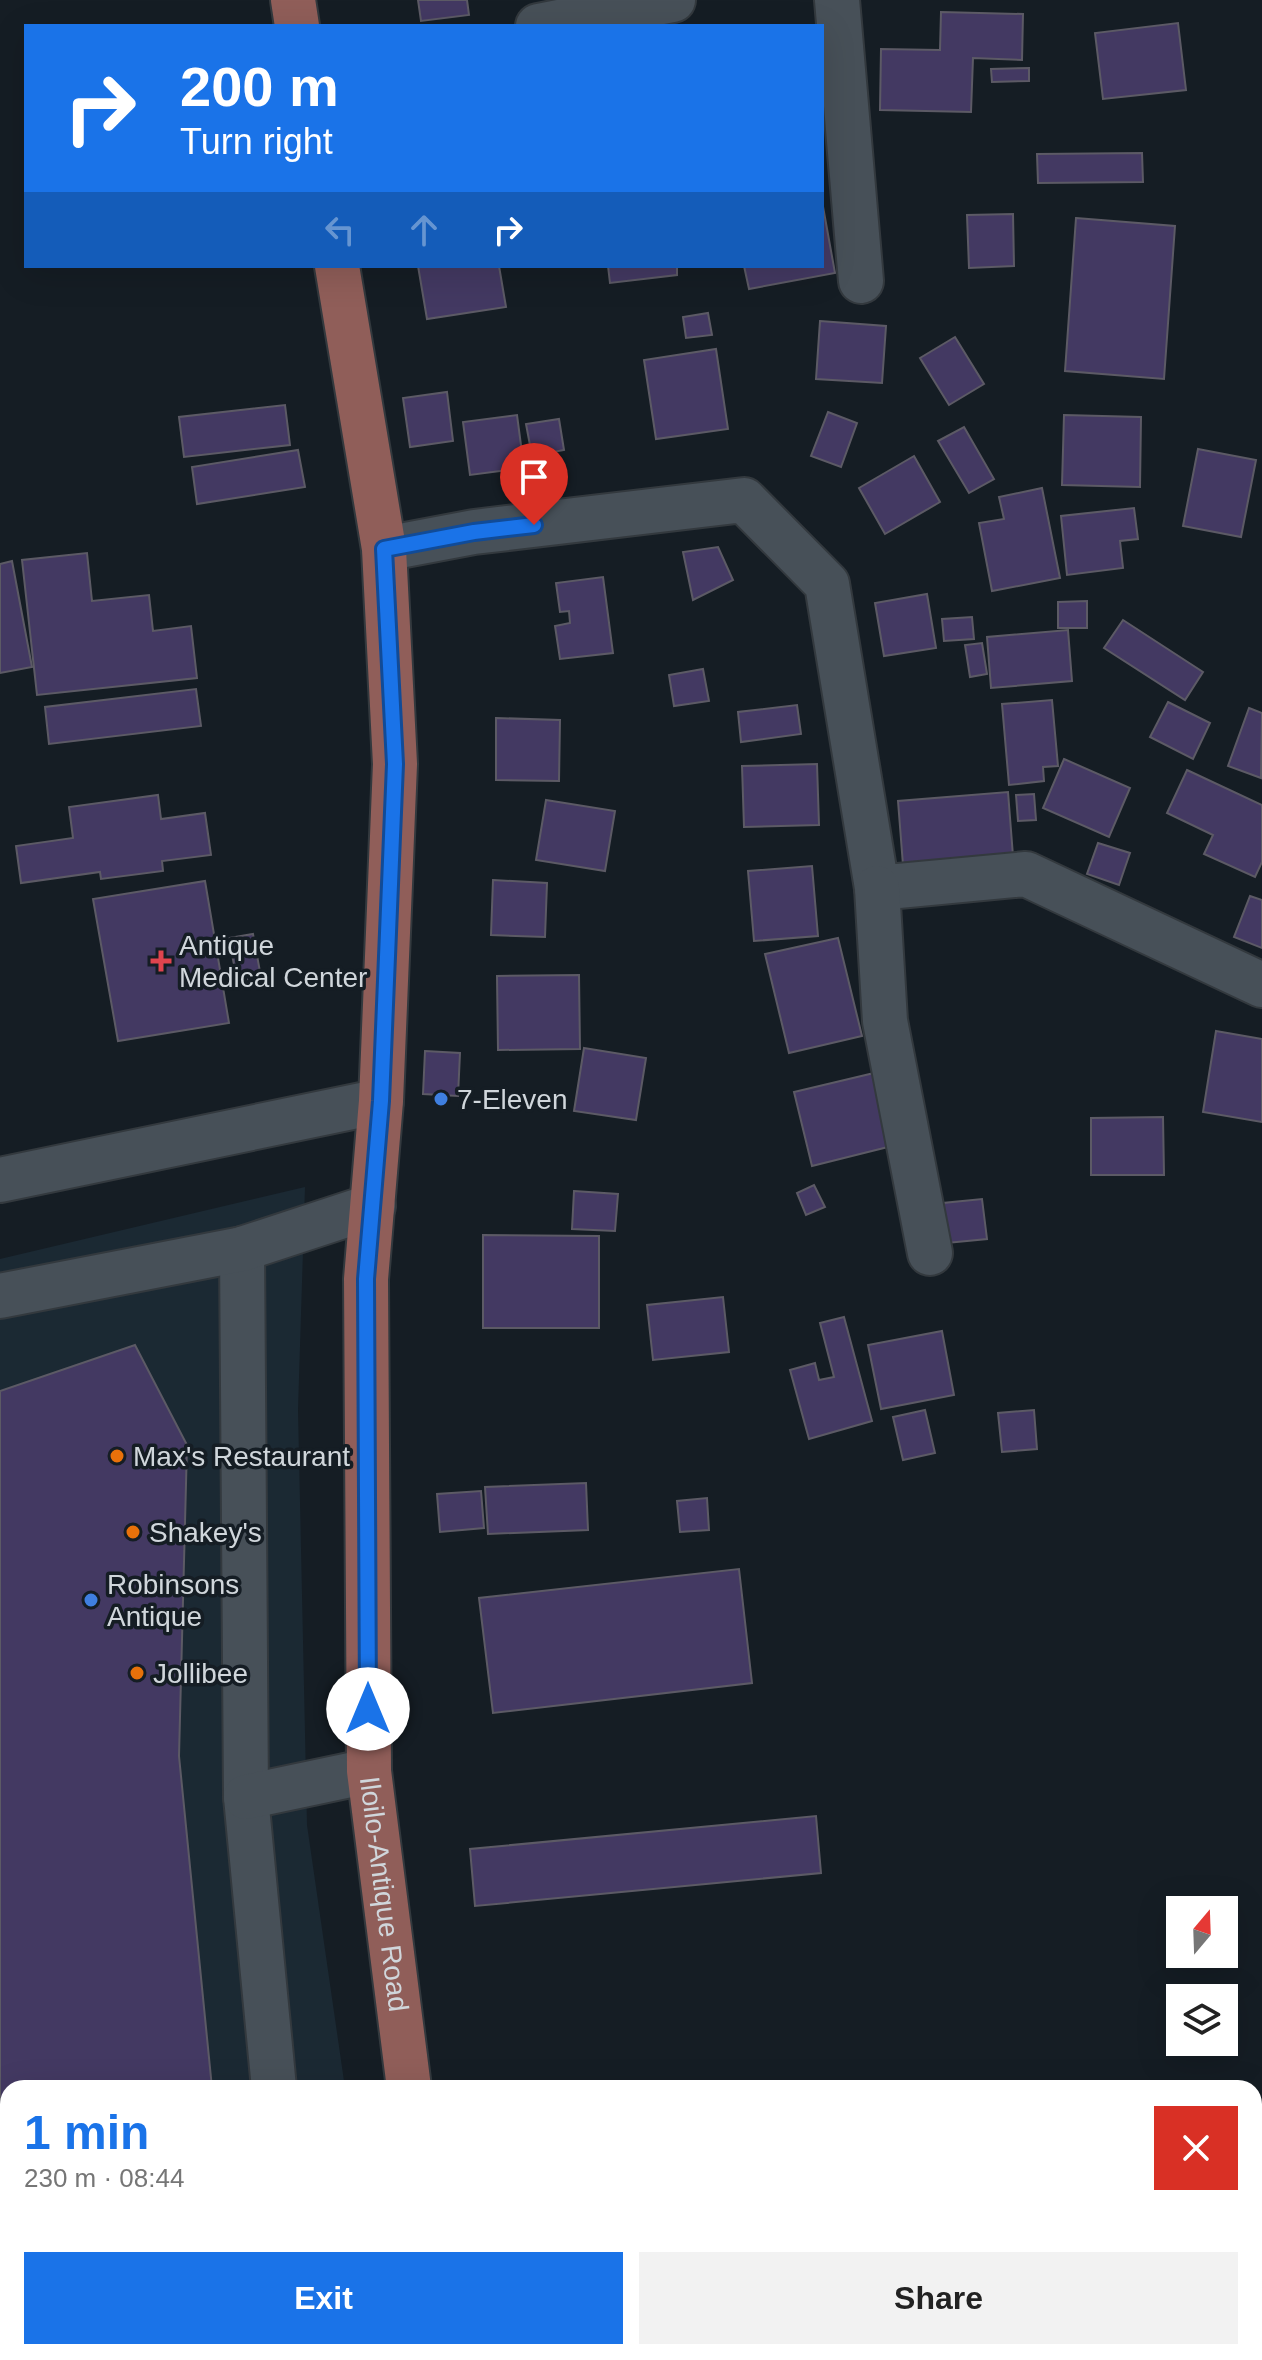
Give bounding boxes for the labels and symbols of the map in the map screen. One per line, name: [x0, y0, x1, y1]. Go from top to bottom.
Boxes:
pin: [500, 443, 568, 525]
place label: Antique Medical Center: [179, 930, 367, 993]
marker: Antique Medical Center: [150, 950, 172, 972]
place label: 7-Eleven: [457, 1084, 568, 1115]
marker: 7-Eleven: [432, 1090, 450, 1108]
place label: Max's Restaurant: [133, 1441, 350, 1472]
marker: Max's Restaurant: [108, 1447, 126, 1465]
place label: Shakey's: [149, 1517, 262, 1548]
marker: Shakey's: [124, 1523, 142, 1541]
place label: Robinsons Antique: [107, 1569, 239, 1632]
marker: Robinsons Antique: [82, 1591, 100, 1609]
place label: Jollibee: [153, 1658, 248, 1689]
marker: Jollibee: [128, 1664, 146, 1682]
position arrow: [326, 1667, 410, 1751]
street label: Iloilo-Antique Road: [354, 1775, 415, 2013]
north arrow: [1166, 1896, 1238, 1968]

